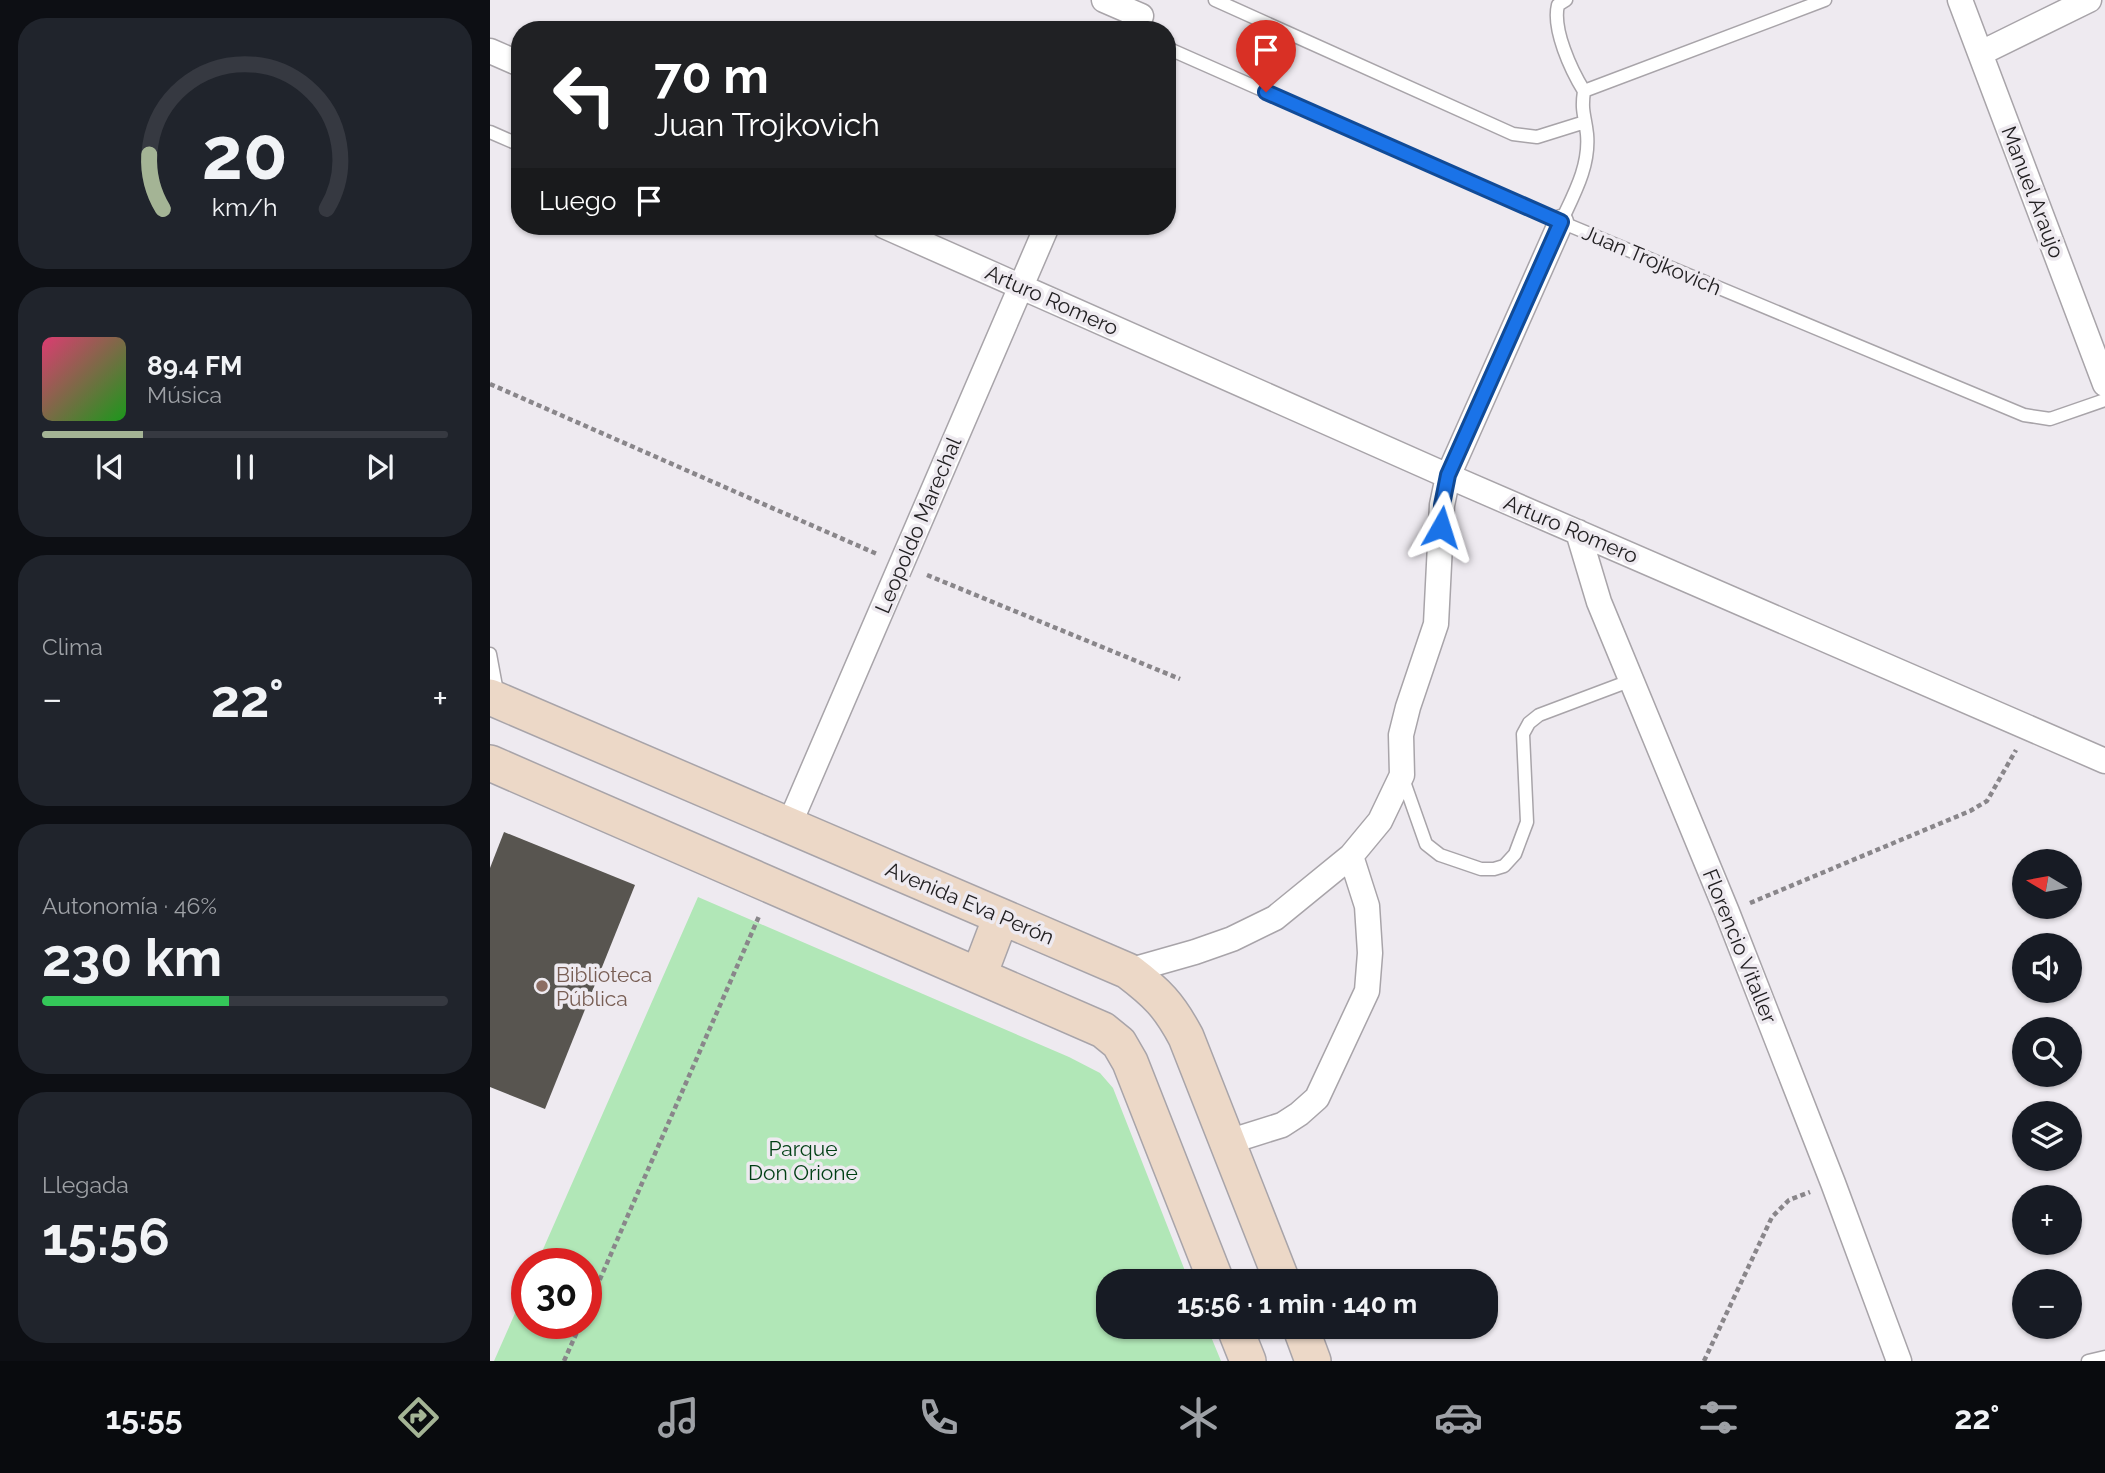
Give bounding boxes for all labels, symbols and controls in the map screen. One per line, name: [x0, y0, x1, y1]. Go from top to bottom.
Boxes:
pin: [1236, 20, 1296, 92]
icon: arrive: [1247, 31, 1285, 69]
text: 70 m: [654, 47, 769, 104]
icon: left: [539, 49, 630, 140]
text: Juan Trojkovich: [654, 106, 880, 143]
text: 20: [202, 112, 288, 197]
street label: Manuel Araujo: [1996, 123, 2070, 261]
icon: arrive: [630, 182, 668, 220]
text: Luego: [539, 186, 616, 216]
text: km/h: [212, 192, 278, 222]
street label: Juan Trojkovich: [1579, 220, 1725, 300]
street label: Arturo Romero: [982, 260, 1122, 340]
text: 89.4 FM: [147, 351, 242, 381]
text: Música: [147, 381, 222, 408]
street label: Leopoldo Marechal: [870, 433, 967, 617]
icon: previous: [91, 448, 129, 486]
icon: pause: [226, 448, 264, 486]
icon: next: [361, 448, 399, 486]
position arrow: [1404, 490, 1478, 564]
street label: Arturo Romero: [1500, 490, 1642, 568]
text: Clima: [42, 633, 103, 660]
text: 22°: [211, 668, 284, 729]
text: −: [42, 676, 62, 721]
text: +: [432, 676, 448, 721]
north arrow: [2012, 849, 2082, 919]
map controls: [2012, 849, 2082, 1339]
street label: Avenida Eva Perón: [882, 856, 1058, 950]
street label: Florencio Vitaller: [1698, 865, 1783, 1027]
text: Autonomía · 46%: [42, 892, 217, 919]
text: 230 km: [42, 927, 222, 988]
button: sound: [2012, 933, 2082, 1003]
place label: Biblioteca Pública: [556, 962, 652, 1011]
marker: Biblioteca Pública: [534, 978, 550, 994]
button: search: [2012, 1017, 2082, 1087]
button: layers: [2012, 1101, 2082, 1171]
park label: Parque Don Orione: [748, 1136, 858, 1185]
text: Llegada: [42, 1171, 129, 1198]
button: +: [2012, 1185, 2082, 1255]
text: 15:56: [42, 1206, 170, 1267]
speed limit sign: 30: [511, 1248, 602, 1339]
button: −: [2012, 1269, 2082, 1339]
text: 15:56 · 1 min · 140 m: [1177, 1289, 1417, 1319]
icon: directions: [394, 1393, 443, 1442]
icon: music: [654, 1393, 703, 1442]
icon: phone: [914, 1393, 963, 1442]
icon: climate: [1174, 1393, 1223, 1442]
icon: car: [1434, 1393, 1483, 1442]
icon: filters: [1694, 1393, 1743, 1442]
text: 15:55: [106, 1399, 182, 1436]
text: 22°: [1954, 1399, 1999, 1436]

